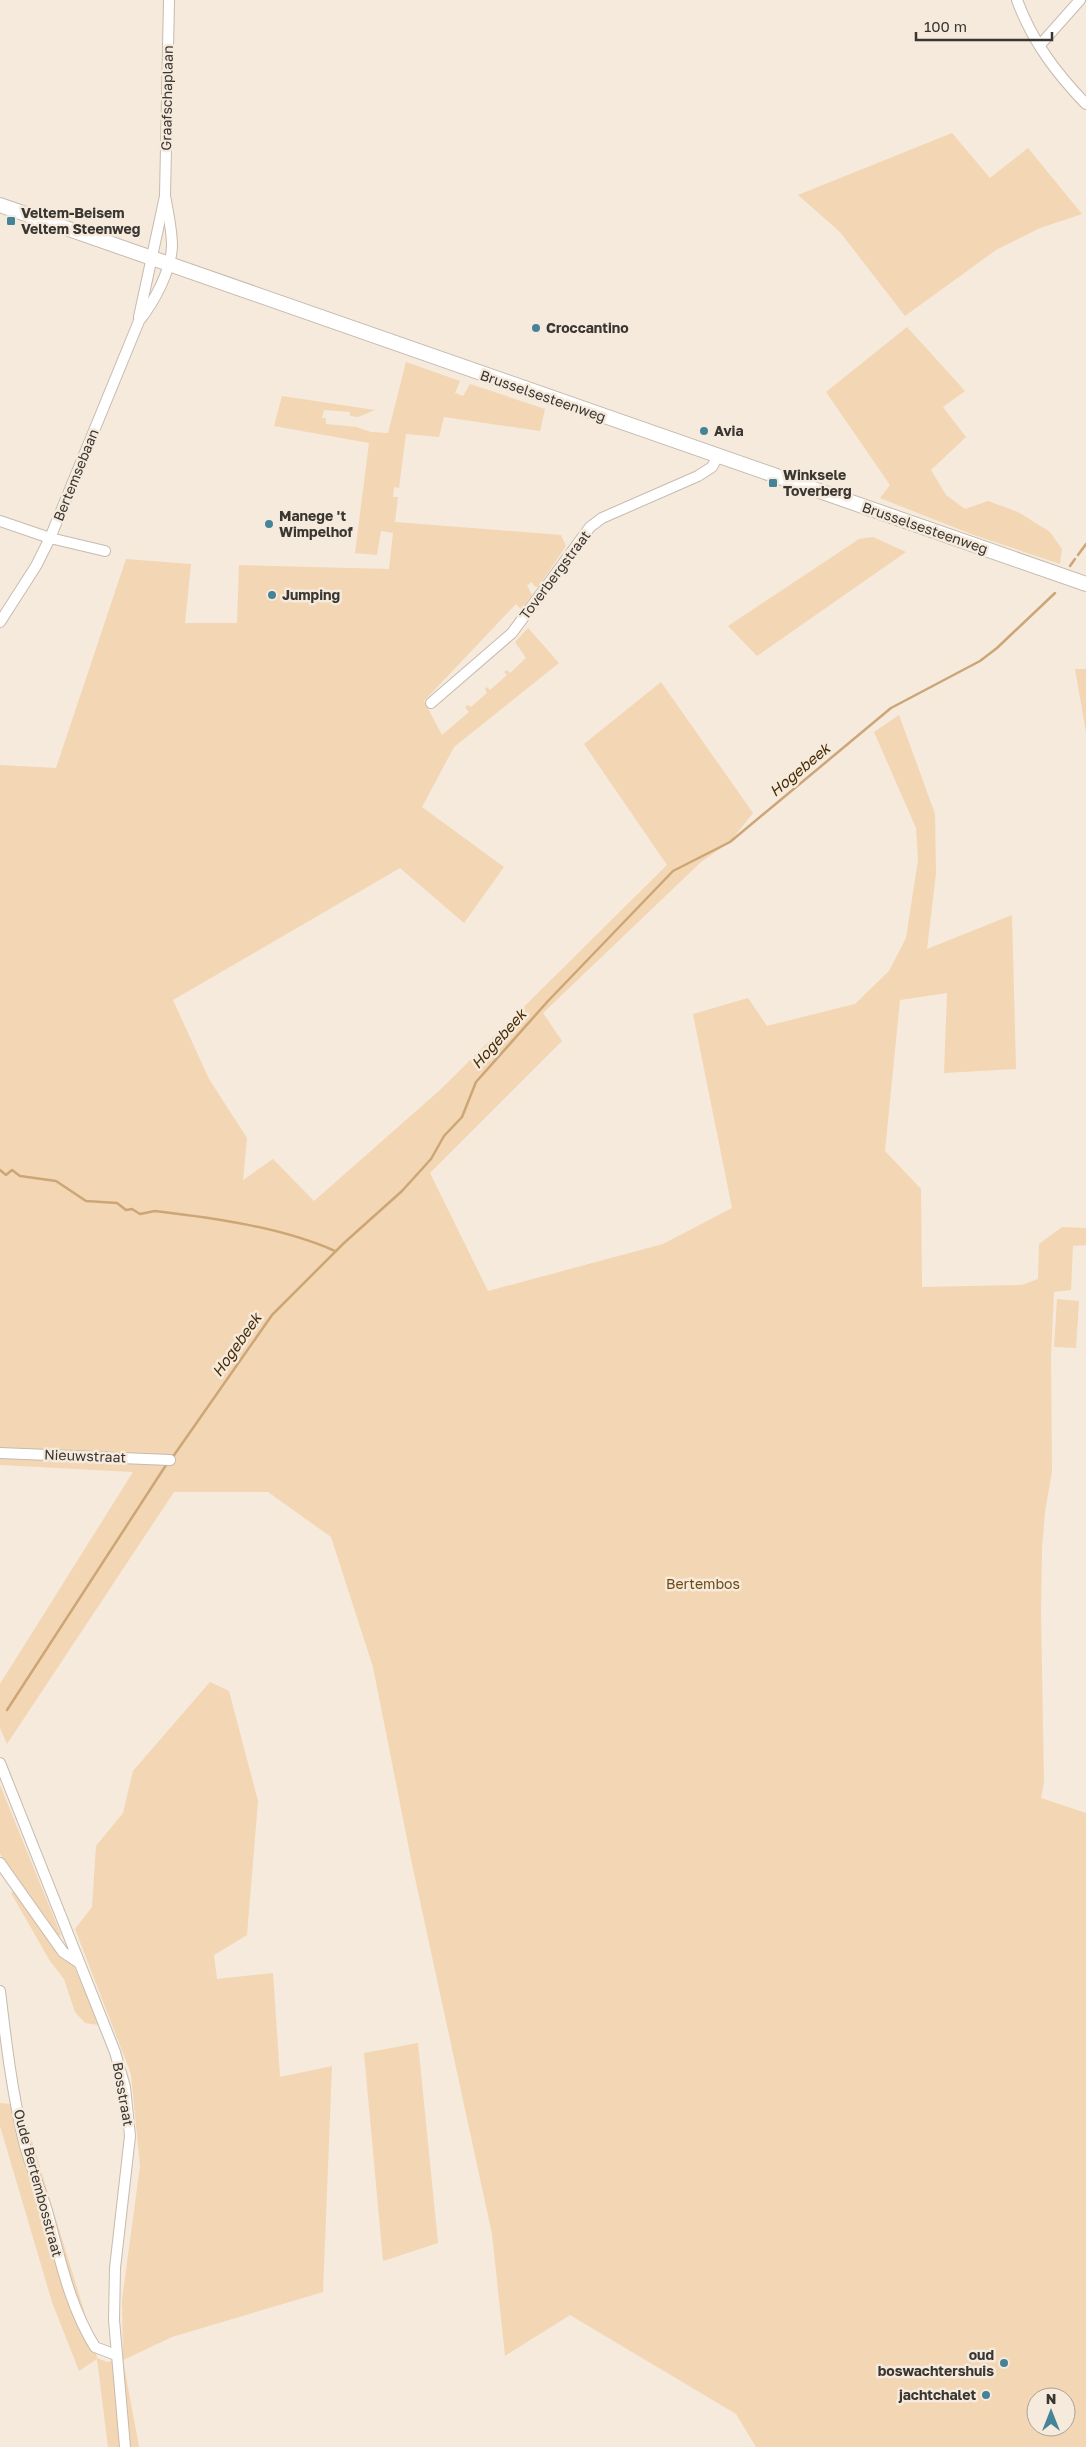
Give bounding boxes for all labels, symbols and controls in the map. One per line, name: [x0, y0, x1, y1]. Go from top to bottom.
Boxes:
scale bar: [916, 10, 1052, 42]
text: 100 m: [924, 17, 967, 35]
street label: Graafschaplaan: [157, 45, 176, 151]
place label: Veltem-Beisem Veltem Steenweg: [21, 204, 141, 237]
marker: Veltem-Beisem Veltem Steenweg: [5, 215, 17, 227]
place label: Croccantino: [546, 319, 629, 336]
marker: Croccantino: [530, 322, 542, 334]
street label: Brusselsesteenweg: [478, 366, 608, 425]
place label: Avia: [714, 422, 744, 439]
marker: Avia: [698, 425, 710, 437]
street label: Bertemsebaan: [49, 426, 102, 523]
place label: Winksele Toverberg: [783, 466, 852, 499]
marker: Winksele Toverberg: [767, 477, 779, 489]
street label: Brusselsesteenweg: [860, 498, 990, 557]
place label: Manege 't Wimpelhof: [279, 507, 353, 540]
marker: Manege 't Wimpelhof: [263, 518, 275, 530]
street label: Toverbergstraat: [516, 527, 594, 623]
place label: Jumping: [282, 586, 340, 603]
marker: Jumping: [266, 589, 278, 601]
water label: Hogebeek: [765, 738, 835, 800]
water label: Hogebeek: [467, 1004, 531, 1072]
water label: Hogebeek: [208, 1308, 266, 1380]
street label: Nieuwstraat: [44, 1446, 126, 1465]
park label: Bertembos: [666, 1575, 740, 1592]
street label: Bosstraat: [109, 2061, 137, 2127]
street label: Oude Bertembosstraat: [11, 2107, 66, 2259]
place label: oud boswachtershuis: [878, 2346, 994, 2379]
marker: oud boswachtershuis: [998, 2357, 1010, 2369]
place label: jachtchalet: [898, 2386, 976, 2403]
north arrow: [1026, 2387, 1076, 2437]
marker: jachtchalet: [980, 2389, 992, 2401]
text: N: [1046, 2390, 1056, 2407]

